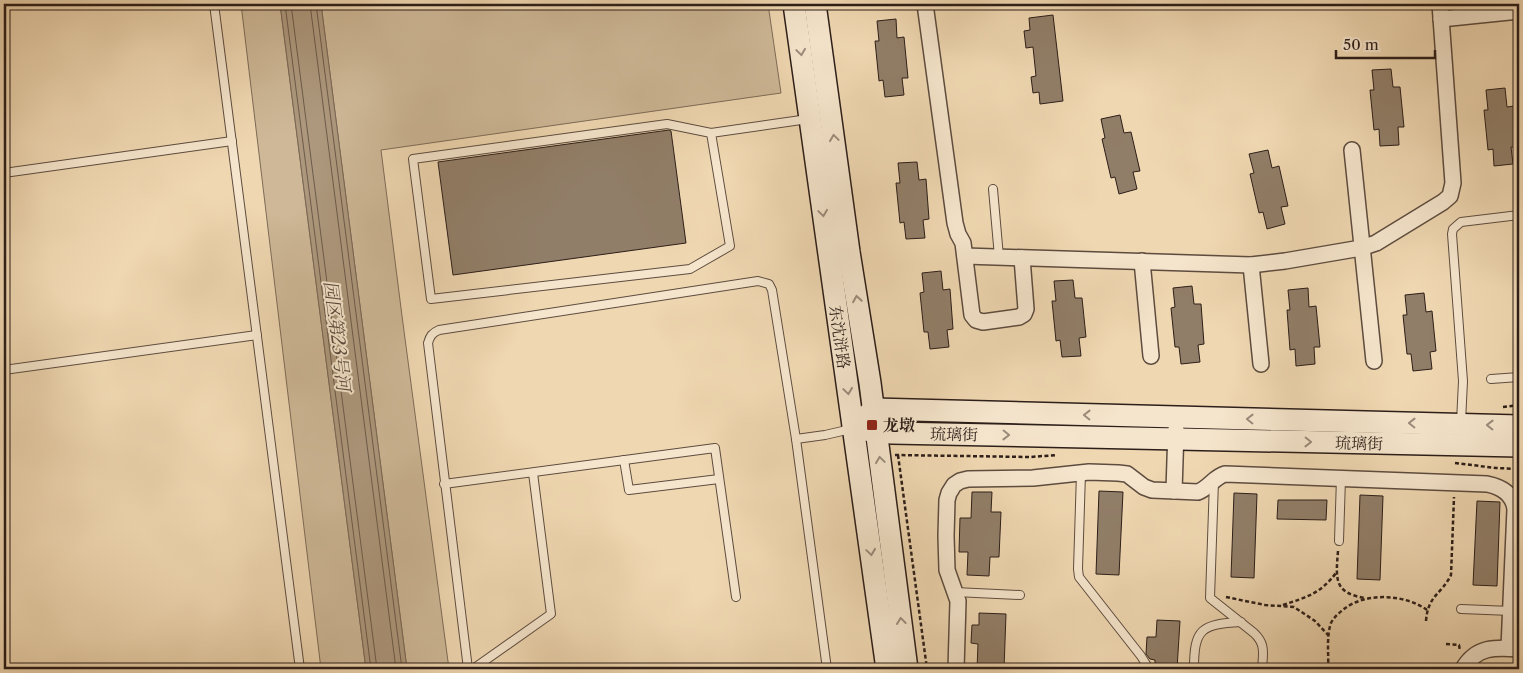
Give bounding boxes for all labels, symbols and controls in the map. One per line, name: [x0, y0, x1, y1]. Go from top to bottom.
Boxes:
scale bar: [1336, 28, 1434, 60]
text: 50 m: [1343, 35, 1379, 54]
one-way arrow: [795, 48, 806, 56]
one-way arrow: [829, 134, 839, 142]
one-way arrow: [817, 209, 828, 217]
water label: 园区第23号河: [319, 280, 355, 395]
one-way arrow: [852, 295, 862, 303]
street label: 东沈浒路: [826, 304, 854, 370]
one-way arrow: [842, 387, 852, 396]
one-way arrow: [1083, 410, 1090, 420]
one-way arrow: [1245, 414, 1253, 424]
place label: 龙墩: [883, 415, 915, 435]
marker: 龙墩: [865, 418, 879, 432]
one-way arrow: [1408, 418, 1416, 428]
one-way arrow: [1486, 420, 1494, 430]
street label: 琉璃街: [930, 424, 978, 444]
one-way arrow: [1002, 430, 1010, 441]
street label: 琉璃街: [1335, 433, 1383, 453]
one-way arrow: [1305, 436, 1313, 447]
one-way arrow: [876, 455, 886, 464]
one-way arrow: [865, 548, 876, 556]
one-way arrow: [896, 617, 907, 625]

